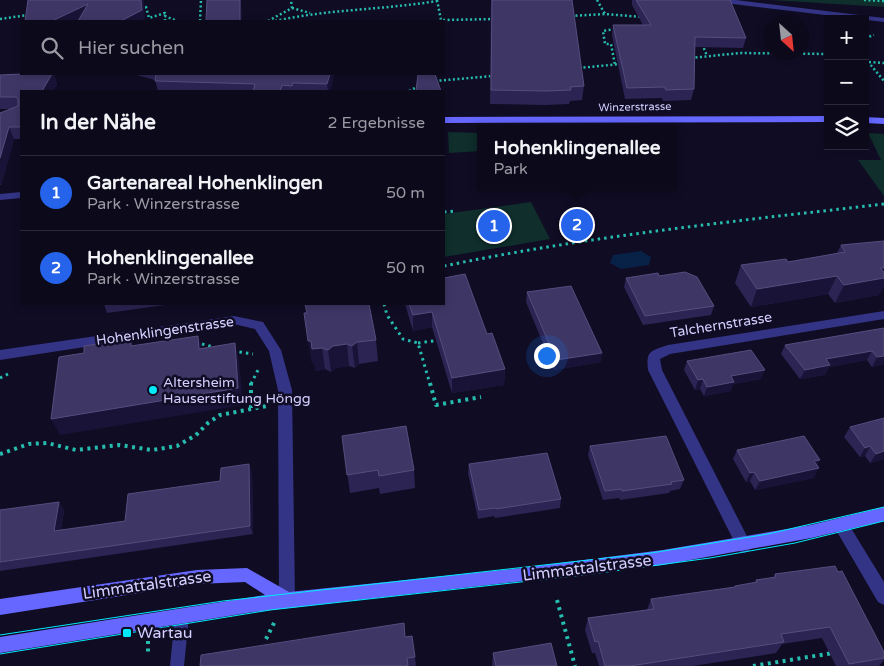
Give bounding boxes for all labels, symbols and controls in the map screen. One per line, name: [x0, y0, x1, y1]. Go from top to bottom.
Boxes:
north arrow: [764, 15, 809, 60]
map controls: [824, 15, 869, 150]
button: +: [824, 15, 869, 60]
search box: [20, 20, 445, 75]
icon: search: [38, 34, 66, 62]
text: Hier suchen: [78, 37, 185, 59]
button: −: [824, 60, 869, 105]
street label: Winzerstrasse: [598, 100, 672, 114]
button: layers: [824, 105, 869, 150]
text: In der Nähe: [40, 110, 156, 135]
text: 2 Ergebnisse: [327, 113, 425, 133]
popup: [477, 125, 677, 190]
text: Hohenklingenallee: [494, 137, 660, 159]
text: Park: [494, 159, 528, 179]
text: Gartenareal Hohenklingen: [87, 172, 323, 194]
text: 1: [51, 183, 61, 203]
text: 50 m: [386, 183, 425, 203]
text: Park · Winzerstrasse: [87, 194, 240, 214]
pin: 2: [561, 206, 593, 244]
pin: 1: [478, 207, 510, 245]
text: Hohenklingenallee: [87, 247, 254, 269]
text: 2: [51, 258, 61, 278]
text: 50 m: [386, 258, 425, 278]
text: Park · Winzerstrasse: [87, 269, 240, 289]
street label: Talchernstrasse: [669, 309, 773, 341]
street label: Hohenklingenstrasse: [95, 313, 235, 349]
your location: [534, 343, 560, 369]
place label: Altersheim Hauserstiftung Höngg: [163, 374, 311, 407]
marker: Altersheim Hauserstiftung Höngg: [147, 384, 159, 396]
street label: Limmattalstrasse: [521, 550, 653, 586]
street label: Limmattalstrasse: [81, 566, 213, 604]
place label: Wartau: [137, 623, 192, 643]
marker: Wartau: [121, 627, 133, 639]

